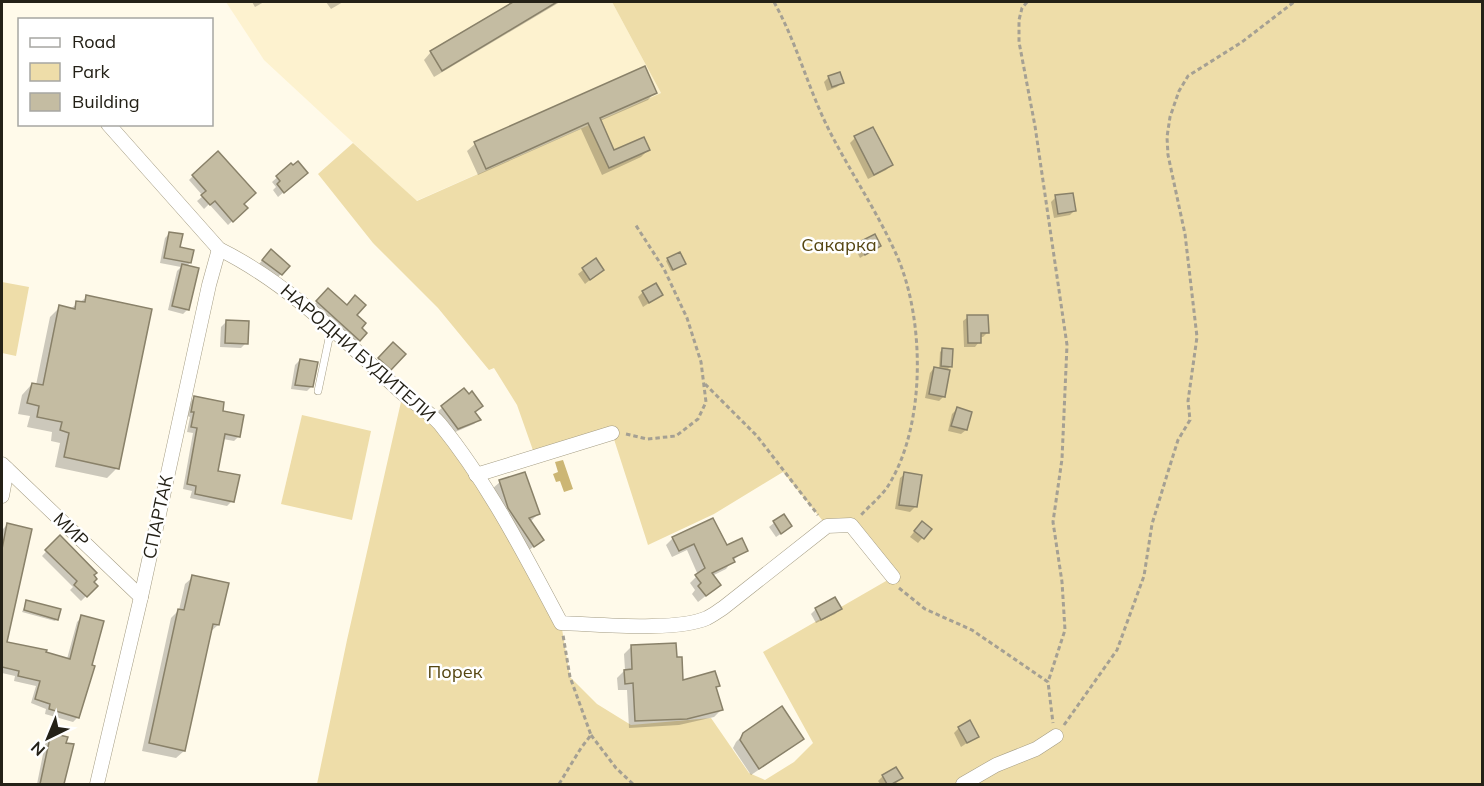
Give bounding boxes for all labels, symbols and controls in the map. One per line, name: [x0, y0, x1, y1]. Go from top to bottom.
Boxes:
legend: [18, 18, 213, 126]
text: Road: [72, 30, 116, 53]
text: Park: [72, 60, 111, 83]
text: Building: [72, 90, 140, 113]
park label: Сакарка: [801, 233, 877, 256]
street label: НАРОДНИ БУДИТЕЛИ: [276, 279, 441, 426]
street label: СПАРТАК: [137, 473, 178, 561]
street label: МИР: [49, 507, 94, 552]
park label: Порек: [428, 660, 483, 683]
north arrow: [18, 708, 78, 768]
text: N: [27, 738, 49, 760]

